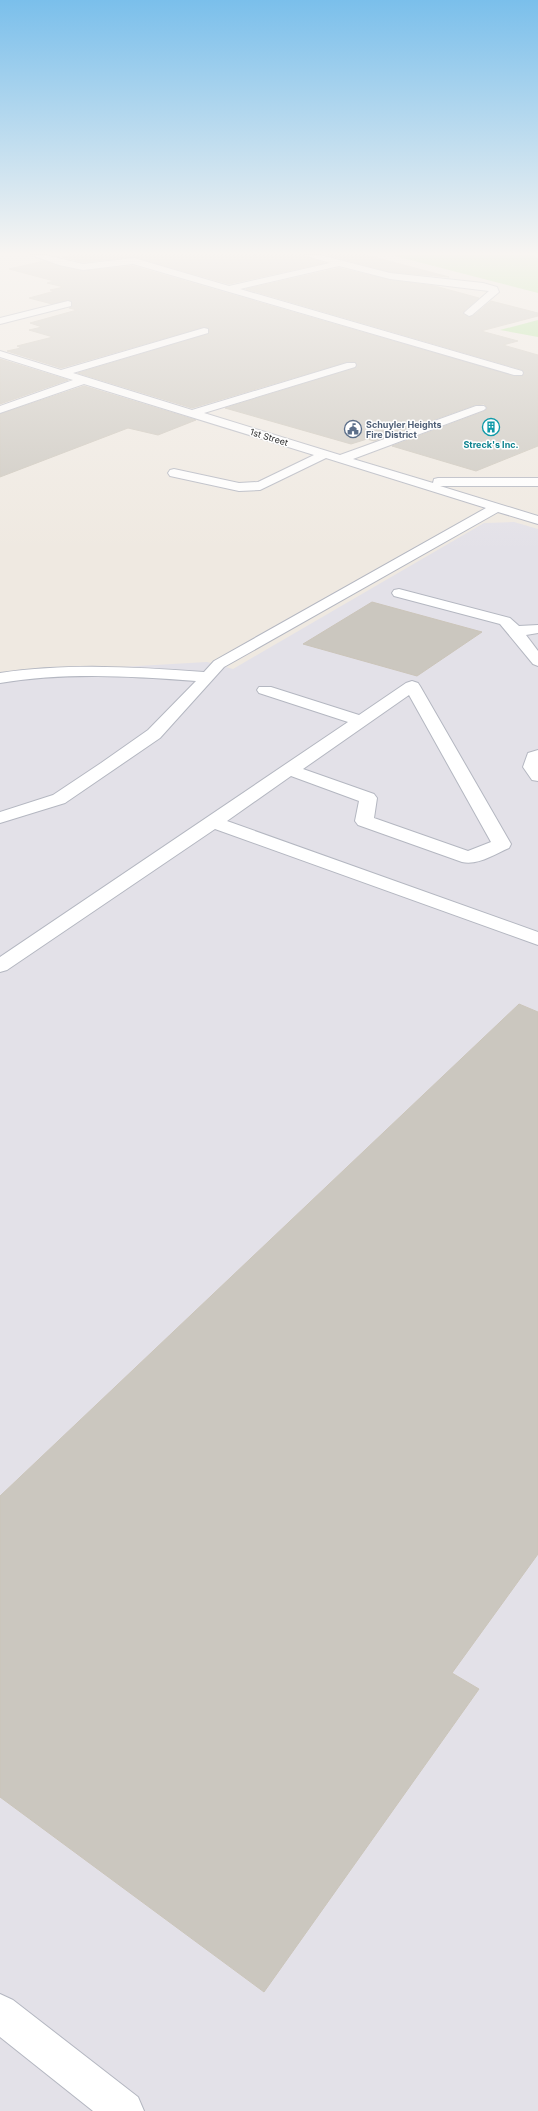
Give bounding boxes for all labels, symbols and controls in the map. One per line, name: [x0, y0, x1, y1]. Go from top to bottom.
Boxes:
building icon: Streck's Inc.: [481, 417, 501, 437]
public building icon: Schuyler Heights Fire District: [343, 419, 363, 439]
place label: Schuyler Heights Fire District: [366, 419, 442, 440]
street label: 1st Street: [249, 426, 289, 448]
place label: Streck's Inc.: [463, 439, 519, 450]

